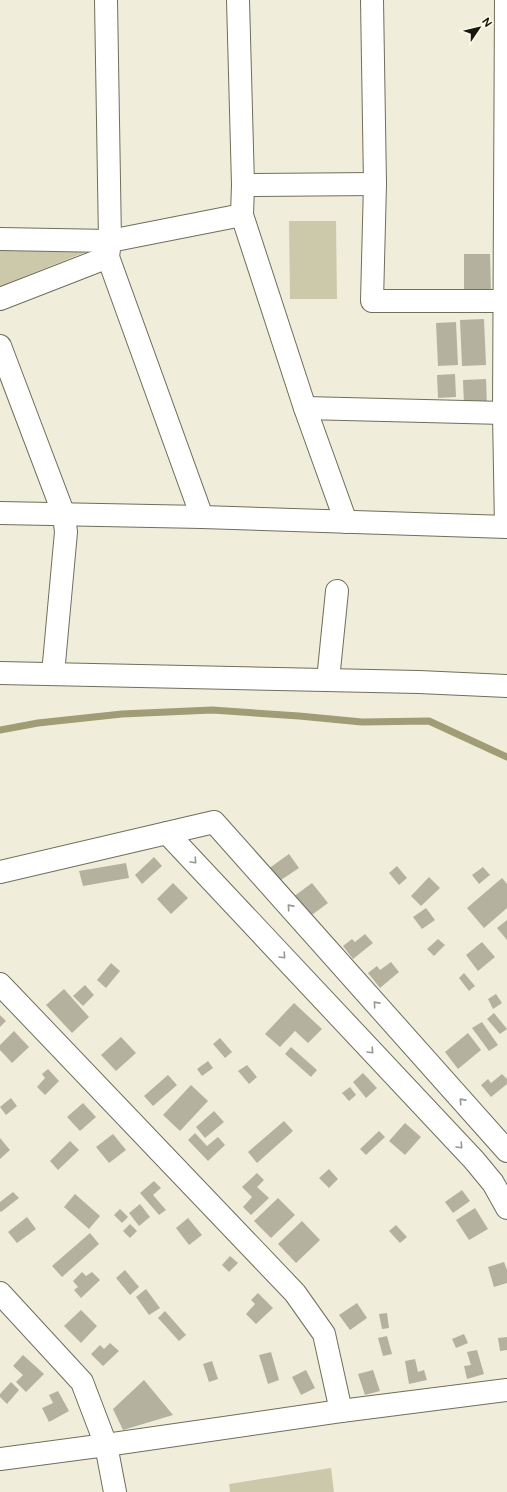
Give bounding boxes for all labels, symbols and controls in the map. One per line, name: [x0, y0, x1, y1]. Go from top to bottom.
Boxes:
north arrow: [459, 8, 499, 48]
text: N: [479, 15, 495, 30]
one-way arrow: [189, 856, 197, 864]
one-way arrow: [287, 904, 294, 912]
one-way arrow: [278, 951, 285, 959]
one-way arrow: [373, 1001, 381, 1009]
one-way arrow: [367, 1046, 374, 1054]
one-way arrow: [460, 1098, 467, 1106]
one-way arrow: [455, 1141, 463, 1149]

